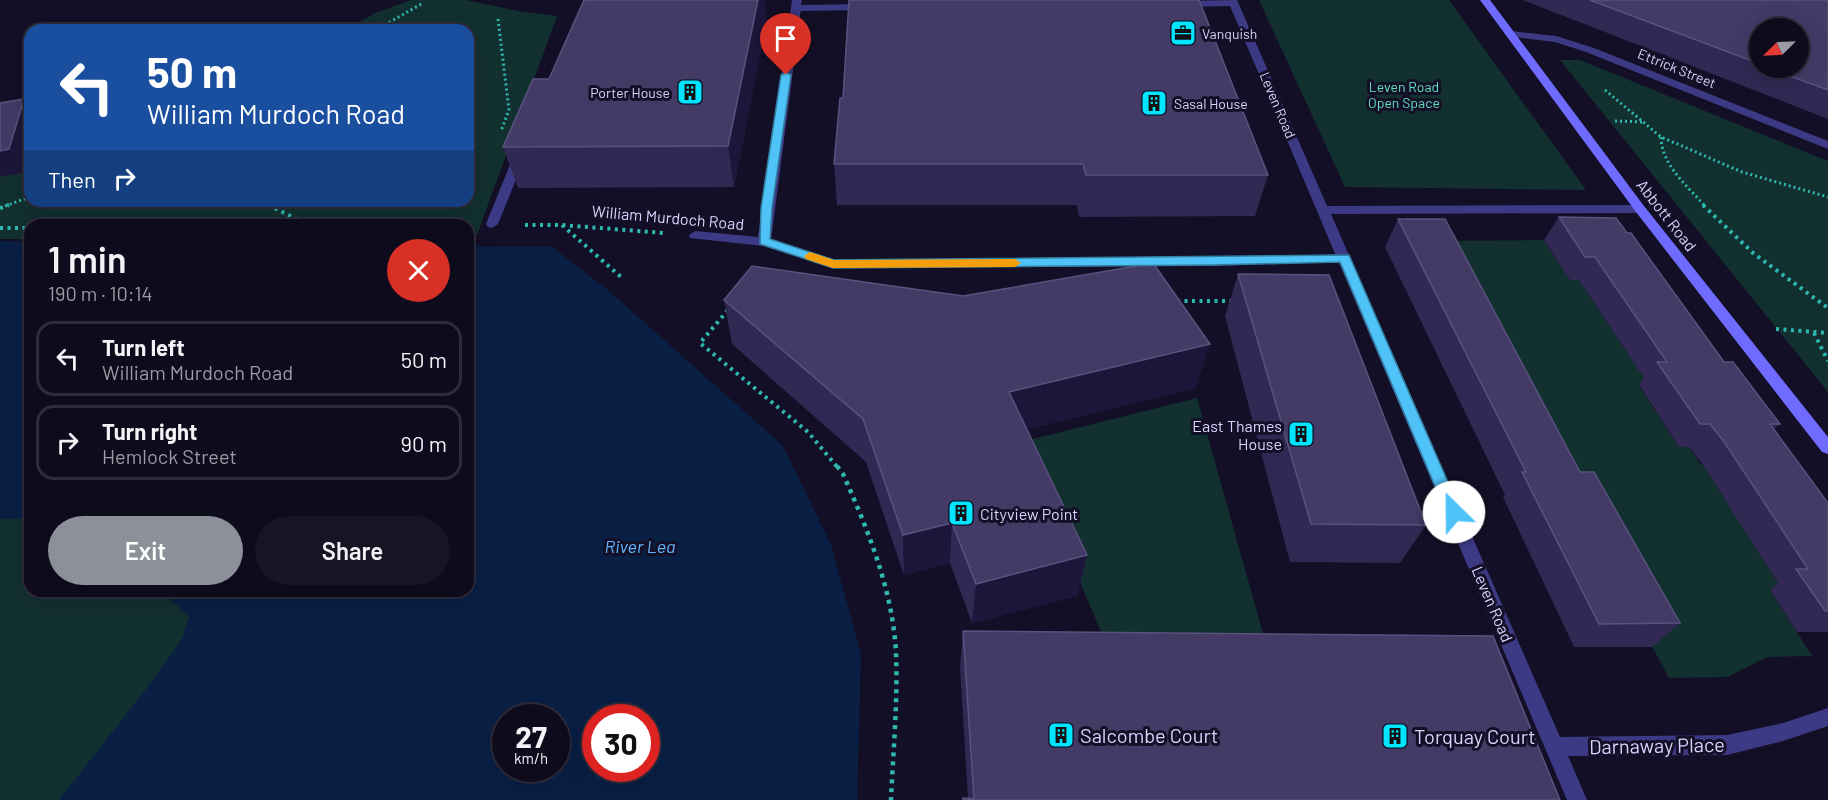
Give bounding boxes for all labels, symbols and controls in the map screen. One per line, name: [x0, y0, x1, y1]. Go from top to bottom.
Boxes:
pin: [760, 13, 811, 75]
office icon: Vanquish: [1168, 18, 1198, 48]
north arrow: [1749, 18, 1809, 78]
map controls: [1749, 18, 1809, 78]
icon: arrive: [769, 22, 802, 55]
place label: Vanquish: [1202, 25, 1257, 42]
street label: Ettrick Street: [1635, 45, 1719, 91]
text: 50 m: [147, 46, 237, 96]
icon: left: [48, 48, 126, 126]
street label: Leven Road: [1256, 69, 1300, 141]
building icon: Porter House: [675, 77, 705, 107]
park label: Leven Road Open Space: [1368, 78, 1440, 111]
place label: Porter House: [590, 84, 670, 101]
building icon: Sasal House: [1139, 88, 1169, 118]
place label: Sasal House: [1174, 95, 1248, 112]
text: William Murdoch Road: [147, 97, 405, 129]
icon: right: [108, 162, 141, 195]
text: Then: [48, 166, 96, 192]
street label: Abbott Road: [1633, 175, 1701, 255]
street label: William Murdoch Road: [591, 201, 745, 233]
text: 1 min: [48, 237, 127, 280]
button: close: [387, 239, 450, 302]
text: 190 m · 10:14: [48, 281, 153, 305]
text: Turn left: [102, 334, 185, 360]
icon: left: [51, 342, 84, 375]
text: 50 m: [401, 346, 447, 372]
text: William Murdoch Road: [102, 360, 293, 384]
place label: East Thames House: [1192, 416, 1282, 453]
text: Turn right: [102, 418, 197, 444]
building icon: East Thames House: [1286, 419, 1316, 449]
icon: right: [51, 426, 84, 459]
text: 90 m: [401, 430, 447, 456]
text: Hemlock Street: [102, 444, 237, 468]
position arrow: [1422, 480, 1486, 544]
building icon: Cityview Point: [946, 498, 976, 528]
place label: Cityview Point: [980, 504, 1078, 523]
button: Exit: [48, 516, 243, 585]
button: Share: [255, 516, 450, 585]
water label: River Lea: [604, 535, 676, 557]
street label: Leven Road: [1469, 563, 1517, 645]
speed limit sign: 30: [582, 704, 660, 782]
text: 27: [515, 718, 547, 754]
building icon: Salcombe Court: [1046, 720, 1076, 750]
building icon: Torquay Court: [1380, 721, 1410, 751]
place label: Salcombe Court: [1080, 723, 1218, 747]
place label: Torquay Court: [1414, 724, 1536, 748]
street label: Darnaway Place: [1589, 732, 1725, 758]
text: km/h: [514, 749, 548, 767]

